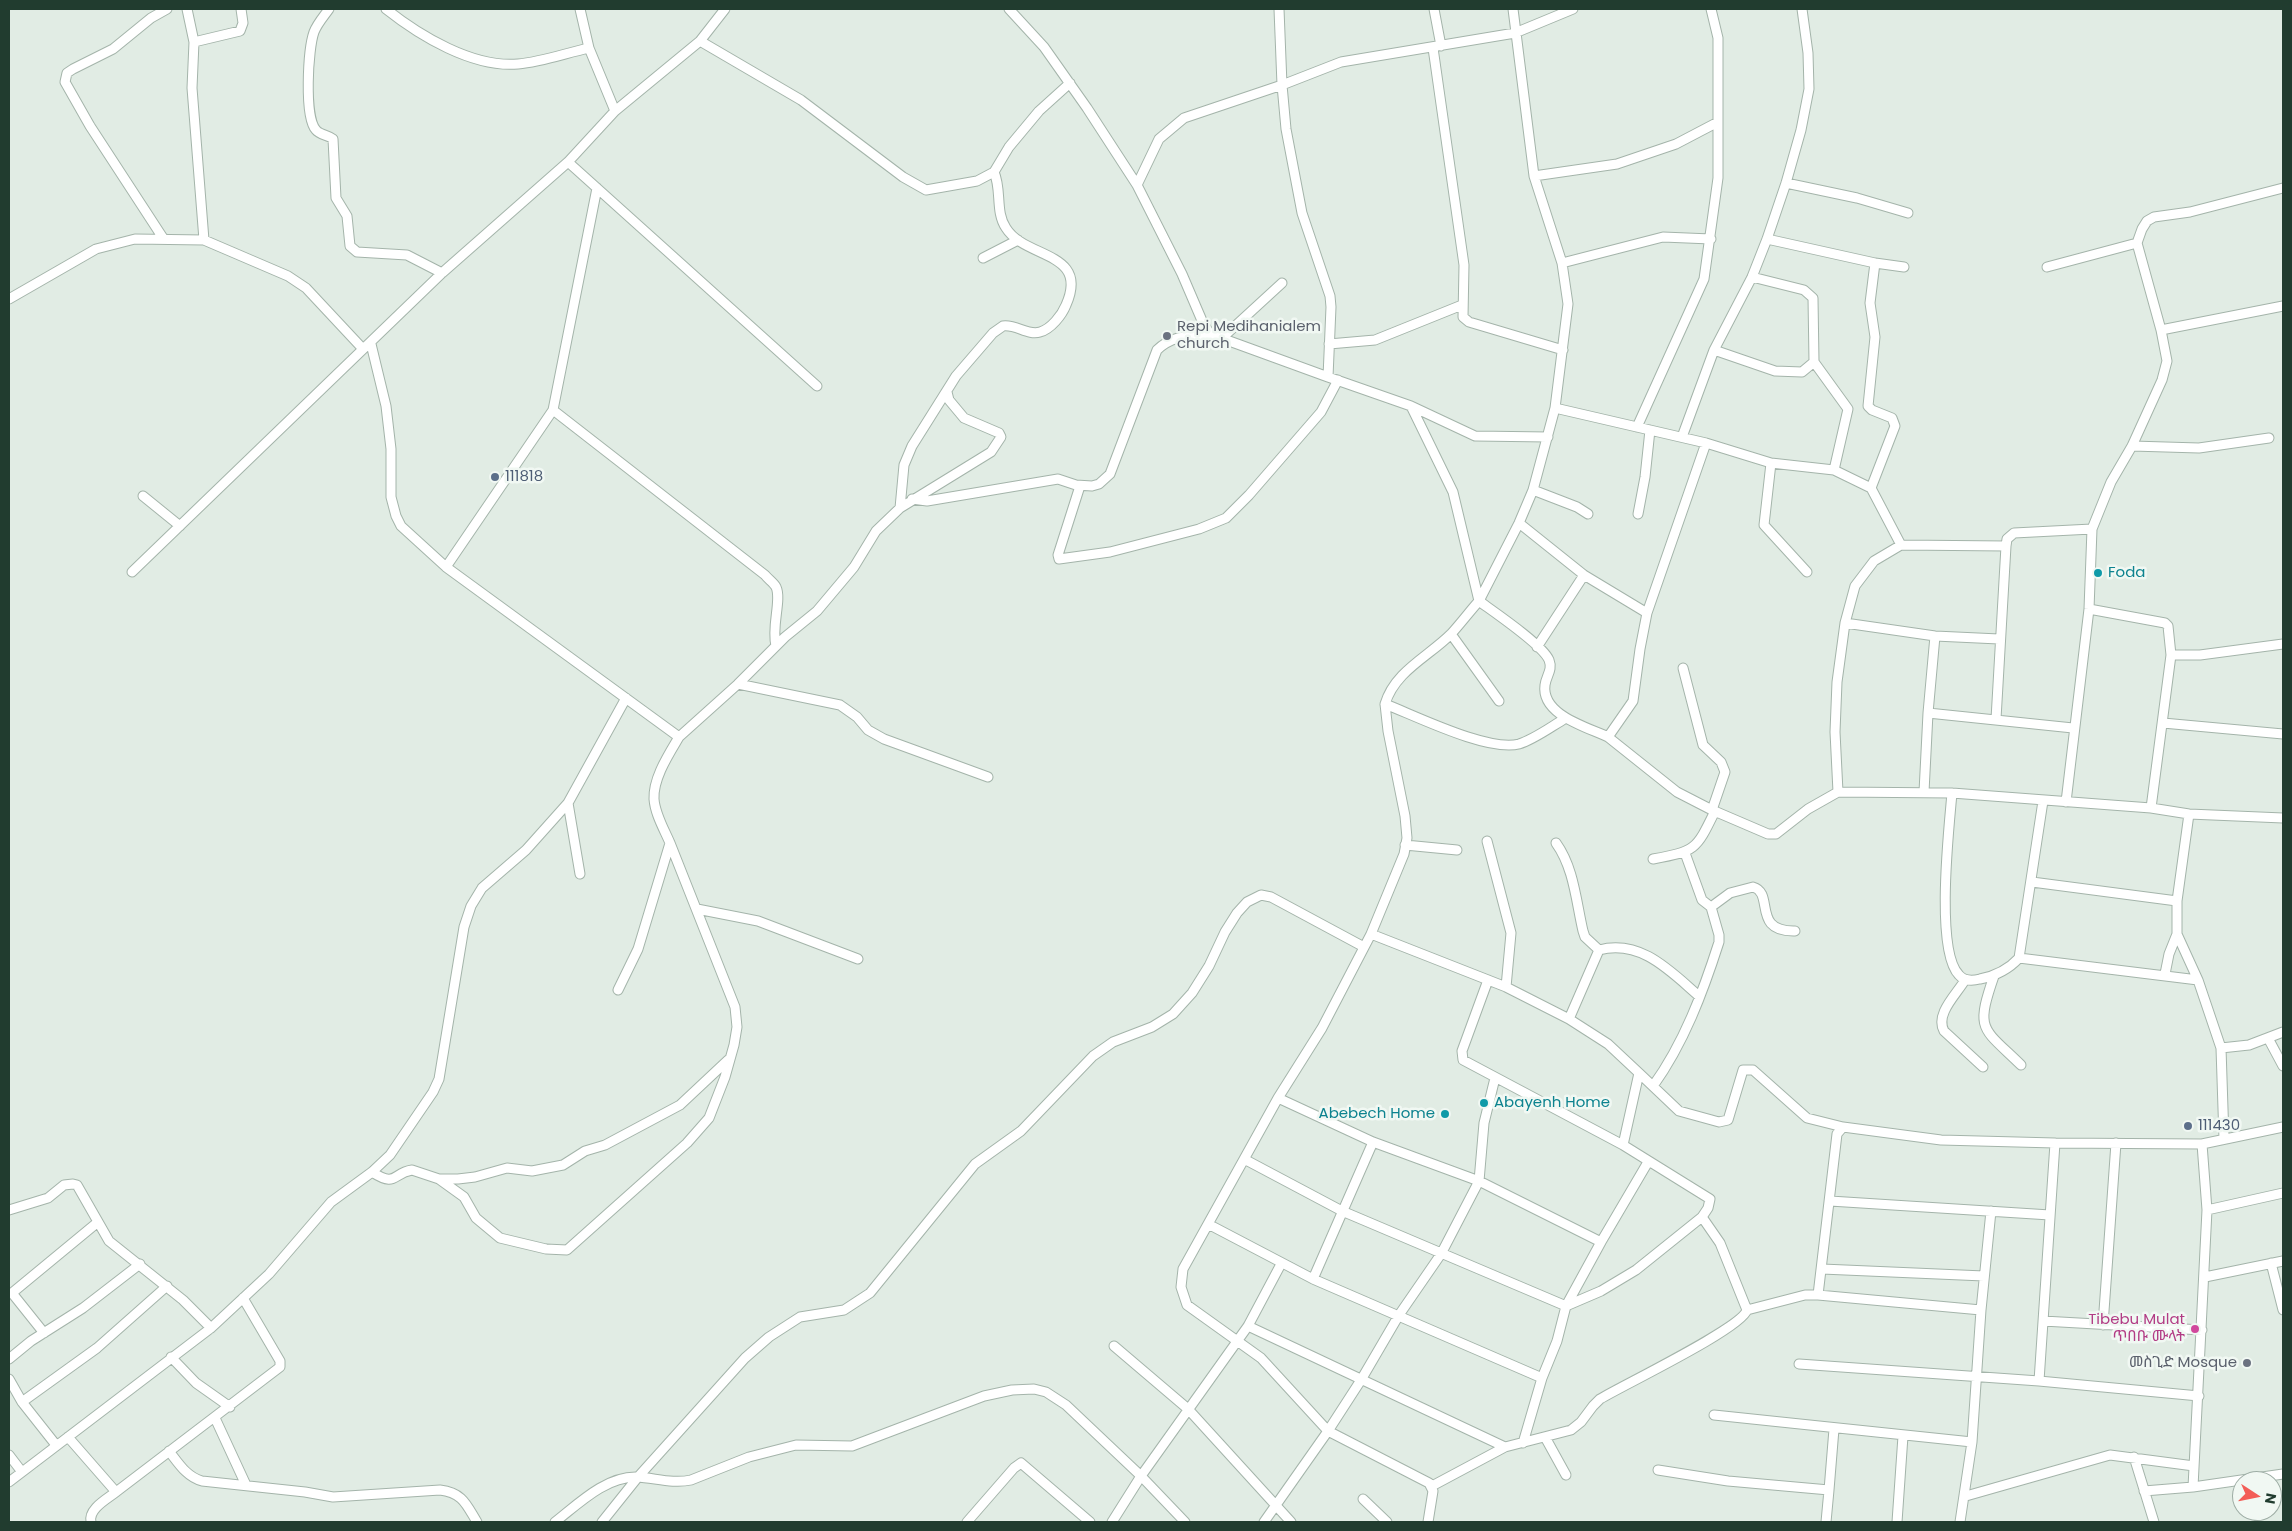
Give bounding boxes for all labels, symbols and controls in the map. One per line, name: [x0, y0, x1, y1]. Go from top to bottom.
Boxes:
place label: Repi Medihanialem church: [1177, 318, 1321, 353]
marker: Repi Medihanialem church: [1161, 330, 1173, 342]
place label: 111818: [505, 468, 543, 486]
marker: 111818: [489, 471, 501, 483]
place label: Foda: [2108, 564, 2145, 582]
marker: Foda: [2092, 567, 2104, 579]
place label: Abayenh Home: [1494, 1094, 1610, 1112]
marker: Abayenh Home: [1478, 1097, 1490, 1109]
place label: Abebech Home: [1319, 1105, 1435, 1123]
marker: Abebech Home: [1439, 1108, 1451, 1120]
place label: 111430: [2198, 1117, 2240, 1135]
marker: 111430: [2182, 1120, 2194, 1132]
place label: Tibebu Mulat ጥበቡ ሙላት: [2088, 1311, 2185, 1346]
marker: Tibebu Mulat ጥበቡ ሙላት: [2189, 1323, 2201, 1335]
place label: መስጊድ Mosque: [2129, 1354, 2237, 1372]
marker: መስጊድ Mosque: [2241, 1357, 2253, 1369]
north arrow: [2232, 1471, 2282, 1521]
text: N: [2260, 1492, 2282, 1506]

